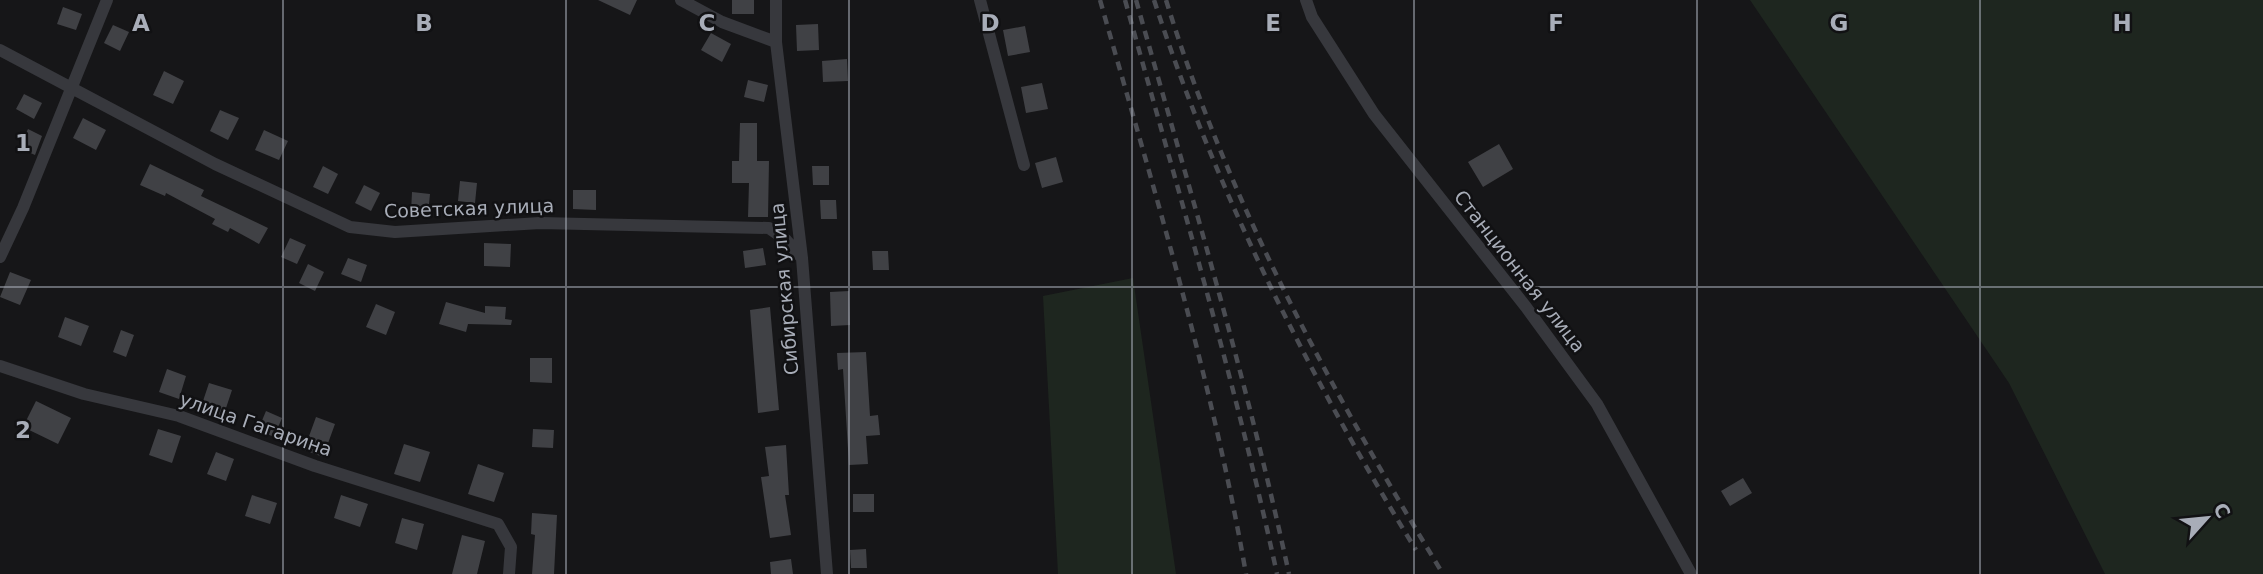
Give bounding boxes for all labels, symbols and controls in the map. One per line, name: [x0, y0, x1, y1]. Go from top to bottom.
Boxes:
text: A: [132, 10, 150, 36]
text: B: [415, 10, 433, 36]
text: C: [699, 10, 715, 36]
text: D: [980, 10, 1000, 36]
text: E: [1265, 10, 1281, 36]
text: F: [1548, 10, 1564, 36]
text: G: [1830, 10, 1848, 36]
text: H: [2112, 10, 2132, 36]
text: 1: [15, 130, 31, 156]
street label: Станционная улица: [1450, 186, 1590, 356]
street label: Советская улица: [384, 194, 554, 222]
street label: Сибирская улица: [765, 202, 803, 376]
street label: улица Гагарина: [177, 388, 335, 460]
text: 2: [15, 417, 31, 443]
north arrow: [2172, 483, 2242, 553]
text: С: [2209, 499, 2235, 521]

